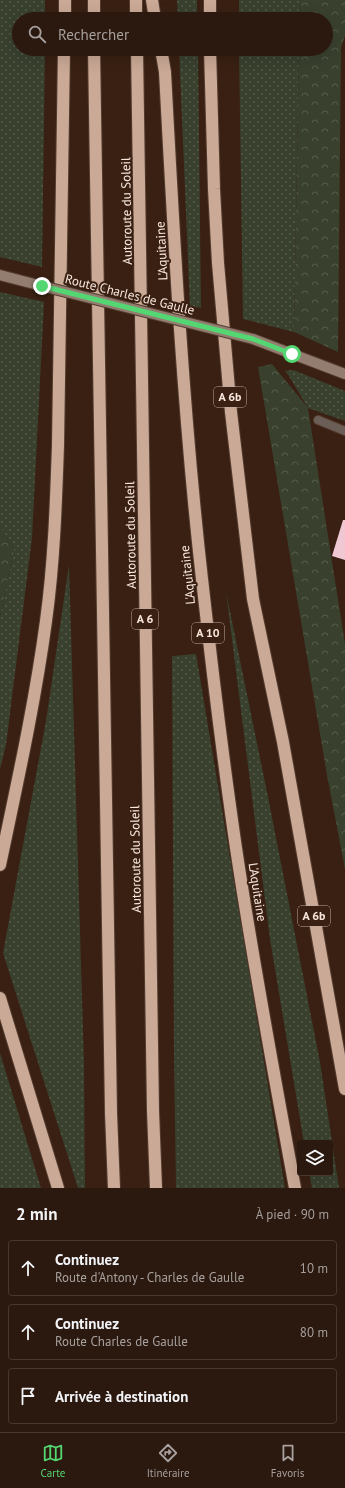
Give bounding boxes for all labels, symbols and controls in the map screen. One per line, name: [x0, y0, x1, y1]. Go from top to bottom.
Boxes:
search box: [12, 12, 333, 56]
icon: search: [26, 23, 48, 45]
text: Rechercher: [58, 25, 129, 44]
street label: Autoroute du Soleil: [117, 157, 136, 265]
street label: L'Aquitaine: [151, 221, 172, 281]
street label: Route Charles de Gaulle: [63, 270, 196, 319]
route end: [33, 277, 51, 295]
route start: [283, 345, 301, 363]
road number: A 6b: [214, 387, 246, 407]
street label: Autoroute du Soleil: [121, 481, 140, 589]
street label: L'Aquitaine: [176, 545, 199, 605]
road number: A 6: [132, 609, 158, 629]
road number: A 10: [192, 623, 224, 643]
street label: Autoroute du Soleil: [126, 805, 145, 913]
street label: L'Aquitaine: [244, 861, 271, 923]
road number: A 6b: [298, 906, 330, 926]
map controls: [297, 1140, 333, 1176]
button: layers: [297, 1140, 333, 1176]
text: 2 min: [16, 1203, 57, 1225]
text: À pied · 90 m: [256, 1206, 329, 1223]
text: Continuez: [55, 1250, 119, 1269]
icon: ahead: [17, 1257, 39, 1279]
text: 10 m: [300, 1260, 328, 1277]
text: Route d'Antony - Charles de Gaulle: [55, 1269, 244, 1286]
text: Continuez: [55, 1314, 119, 1333]
icon: ahead: [17, 1321, 39, 1343]
text: 80 m: [300, 1324, 328, 1341]
text: Route Charles de Gaulle: [55, 1333, 188, 1350]
icon: arrive: [17, 1385, 39, 1407]
text: Arrivée à destination: [55, 1387, 188, 1406]
tab: Carte: [41, 1442, 65, 1480]
tab: Itinéraire: [147, 1442, 190, 1480]
tab: Favoris: [271, 1442, 304, 1480]

